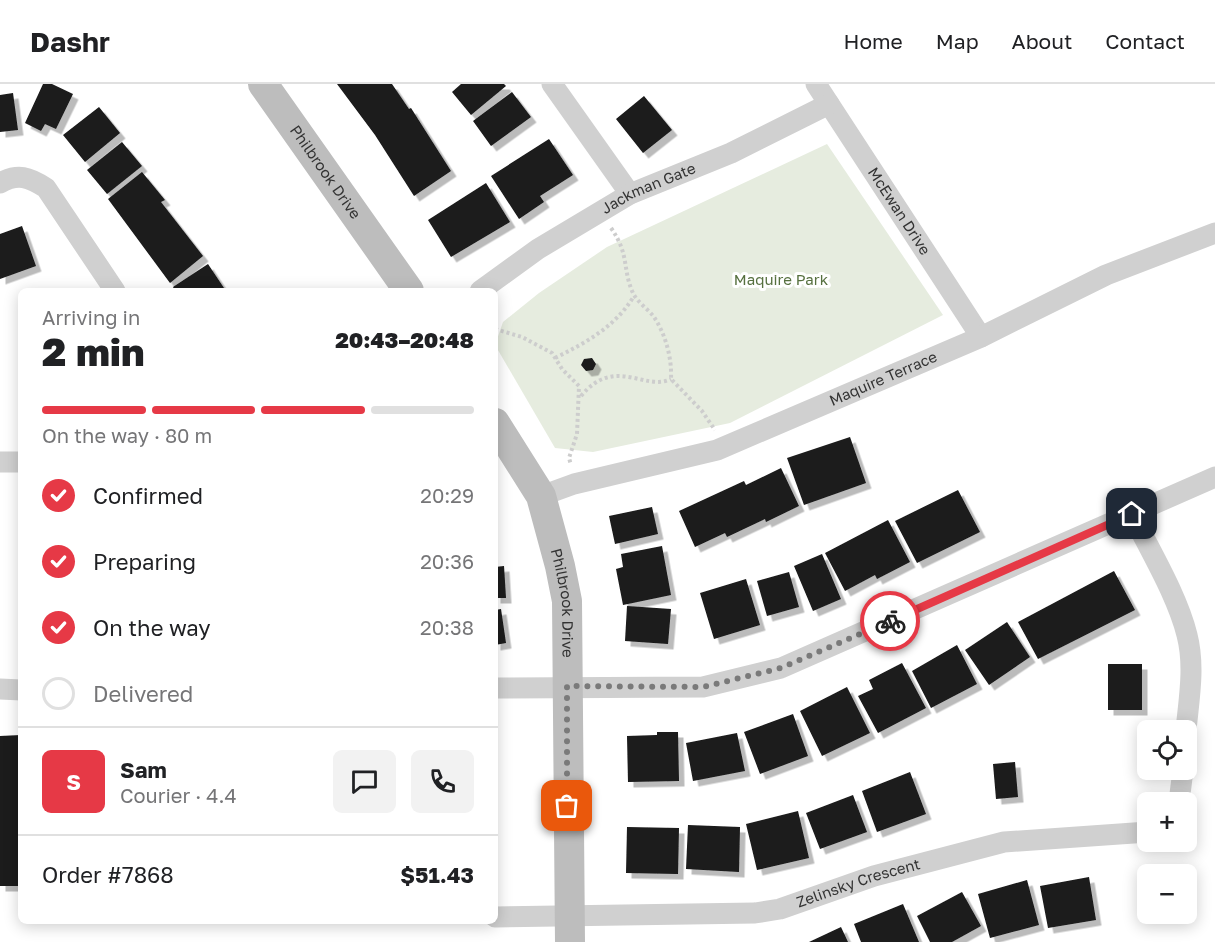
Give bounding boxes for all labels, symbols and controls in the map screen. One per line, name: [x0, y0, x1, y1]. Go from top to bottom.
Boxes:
text: Dashr: [30, 25, 110, 58]
text: Home: [843, 28, 903, 54]
text: Map: [936, 28, 979, 54]
text: About: [1012, 28, 1072, 54]
text: Contact: [1105, 28, 1185, 54]
street label: Philbrook Drive: [287, 121, 365, 222]
street label: Jackman Gate: [598, 158, 698, 217]
street label: McEwan Drive: [865, 164, 935, 258]
park label: Maquire Park: [734, 270, 829, 288]
text: Arriving in: [42, 305, 140, 329]
text: 20:43–20:48: [335, 326, 474, 353]
text: 2 min: [42, 328, 145, 375]
street label: Maquire Terrace: [826, 347, 940, 409]
text: On the way · 80 m: [42, 423, 212, 447]
icon: check: [42, 479, 75, 512]
text: Confirmed: [93, 482, 203, 509]
text: 20:29: [420, 483, 474, 507]
pin: [1106, 488, 1157, 539]
icon: home: [1115, 497, 1148, 530]
icon: check: [42, 545, 75, 578]
street label: Philbrook Drive: [548, 546, 578, 658]
text: Preparing: [93, 548, 196, 575]
text: 20:36: [420, 549, 474, 573]
courier: [860, 591, 920, 651]
icon: bike: [874, 605, 907, 638]
icon: check: [42, 611, 75, 644]
text: On the way: [93, 614, 211, 641]
text: 20:38: [420, 615, 474, 639]
text: Delivered: [93, 680, 193, 707]
map controls: [1137, 720, 1197, 924]
button: locate: [1137, 720, 1197, 780]
button: chat: [333, 750, 396, 813]
button: phone: [411, 750, 474, 813]
text: Sam: [120, 756, 167, 783]
text: S: [66, 768, 81, 795]
pin: [541, 780, 592, 831]
text: Courier · 4.4: [120, 783, 237, 807]
icon: bag: [550, 789, 583, 822]
button: +: [1137, 792, 1197, 852]
street label: Zelinsky Crescent: [794, 854, 922, 911]
text: Order #7868: [42, 861, 174, 888]
text: $51.43: [400, 861, 474, 888]
button: −: [1137, 864, 1197, 924]

